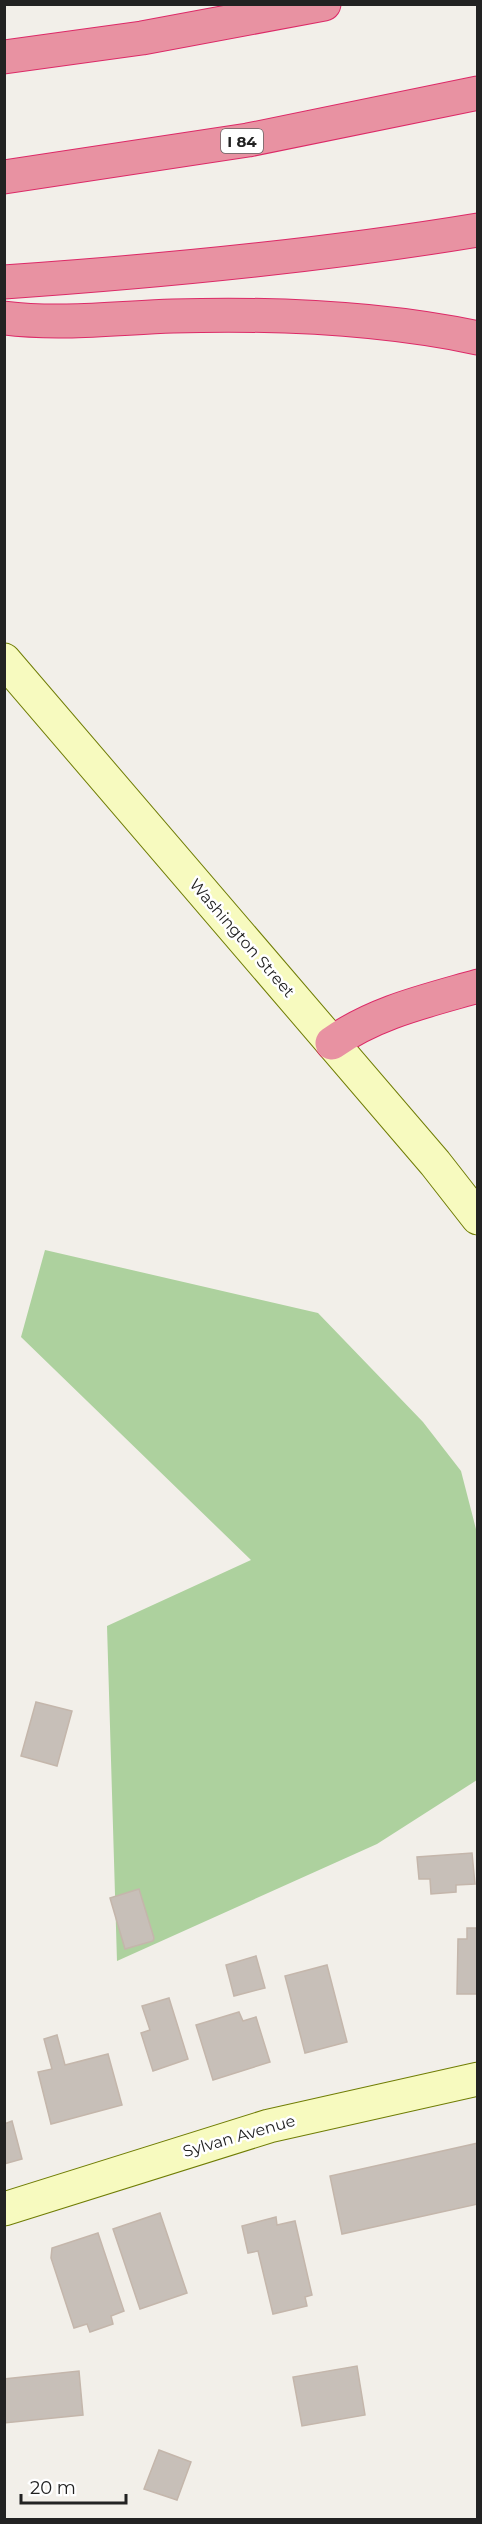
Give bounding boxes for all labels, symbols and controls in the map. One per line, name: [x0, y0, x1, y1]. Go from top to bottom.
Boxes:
road number: I 84: [221, 129, 263, 153]
street label: Washington Street: [185, 875, 299, 1001]
street label: Sylvan Avenue: [181, 2111, 297, 2161]
scale bar: [21, 2467, 126, 2505]
text: 20 m: [30, 2477, 76, 2499]

